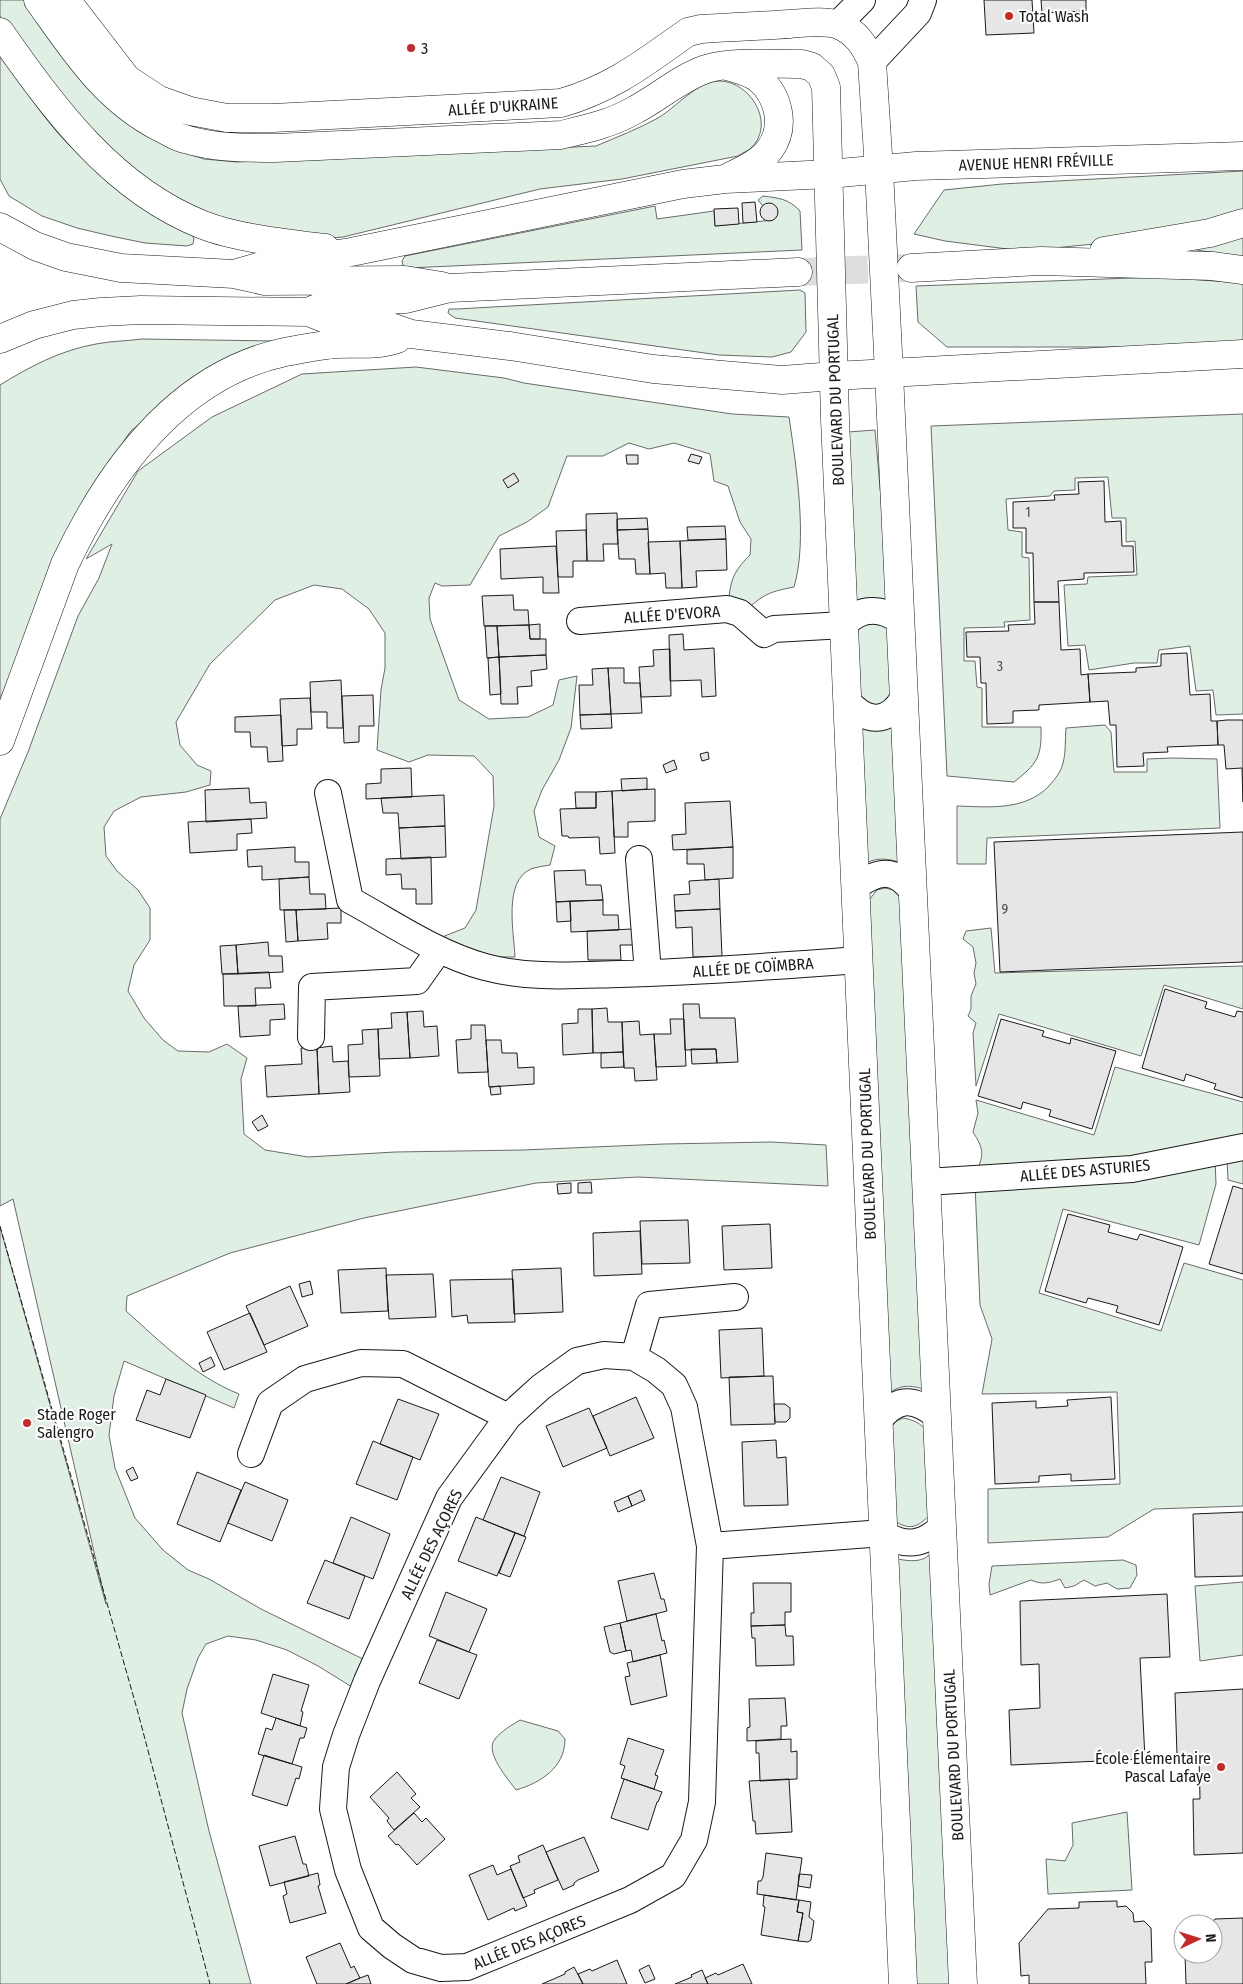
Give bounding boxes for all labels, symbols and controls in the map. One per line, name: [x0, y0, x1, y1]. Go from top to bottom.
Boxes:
place label: Total Wash: [1019, 7, 1089, 26]
marker: Total Wash: [1003, 10, 1015, 22]
place label: 3: [421, 39, 428, 58]
marker: 3: [405, 42, 417, 54]
street label: ALLÉE D'UKRAINE: [447, 93, 559, 120]
street label: AVENUE HENRI FRÉVILLE: [958, 150, 1114, 175]
street label: BOULEVARD DU PORTUGAL: [823, 314, 848, 486]
house number: 1: [1025, 504, 1031, 521]
street label: ALLÉE D'EVORA: [623, 602, 721, 627]
house number: 3: [997, 658, 1003, 675]
house number: 9: [1002, 901, 1009, 918]
street label: ALLÉE DE COÏMBRA: [692, 954, 815, 981]
street label: BOULEVARD DU PORTUGAL: [855, 1068, 880, 1240]
street label: ALLÉE DES ASTURIES: [1019, 1155, 1151, 1186]
place label: Stade Roger Salengro: [37, 1405, 116, 1442]
marker: Stade Roger Salengro: [21, 1417, 33, 1429]
street label: ALLÉE DES AÇORES: [397, 1486, 467, 1603]
street label: BOULEVARD DU PORTUGAL: [940, 1669, 967, 1841]
place label: École Élémentaire Pascal Lafaye: [1095, 1749, 1211, 1786]
marker: École Élémentaire Pascal Lafaye: [1215, 1761, 1227, 1773]
street label: ALLÉE DES AÇORES: [470, 1911, 589, 1975]
north arrow: [1173, 1914, 1223, 1964]
text: N: [1202, 1933, 1219, 1943]

